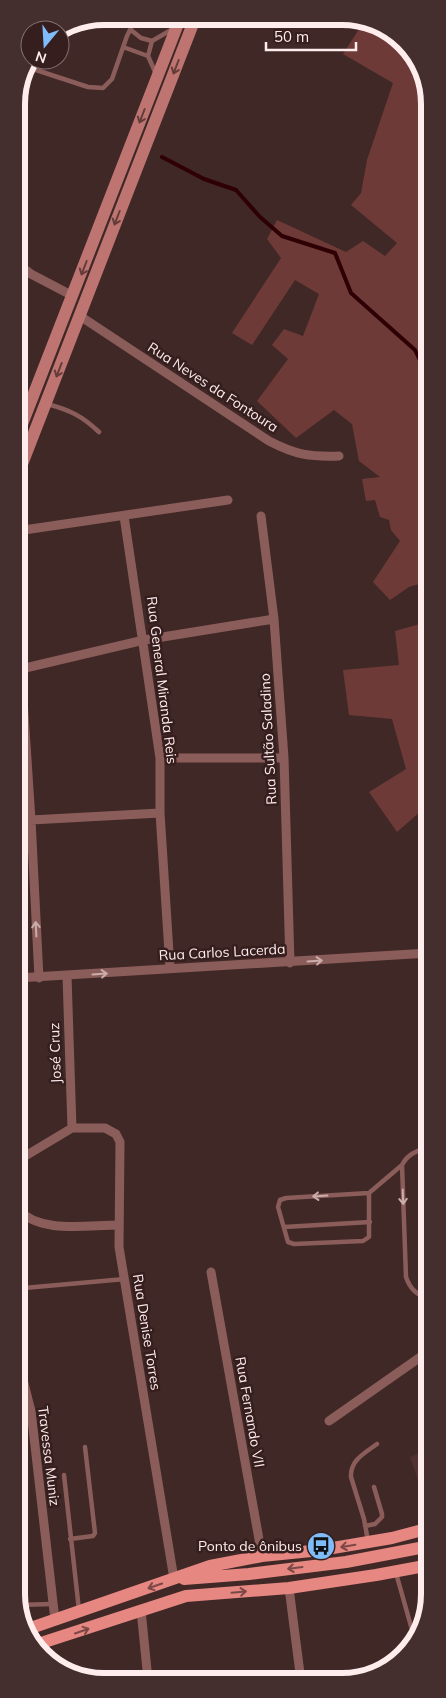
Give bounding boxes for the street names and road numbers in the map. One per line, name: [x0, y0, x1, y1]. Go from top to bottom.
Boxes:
street label: Rua Neves da Fontoura: [144, 338, 282, 436]
street label: Rua General Miranda Reis: [143, 595, 181, 765]
street label: Rua Sultão Saladino: [256, 673, 280, 805]
street label: Rua Carlos Lacerda: [158, 940, 286, 964]
street label: José Cruz: [45, 1022, 65, 1084]
street label: Rua Denise Torres: [129, 1272, 165, 1392]
street label: Rua Fernando VII: [231, 1355, 269, 1469]
street label: Travessa Muniz: [34, 1405, 64, 1507]

